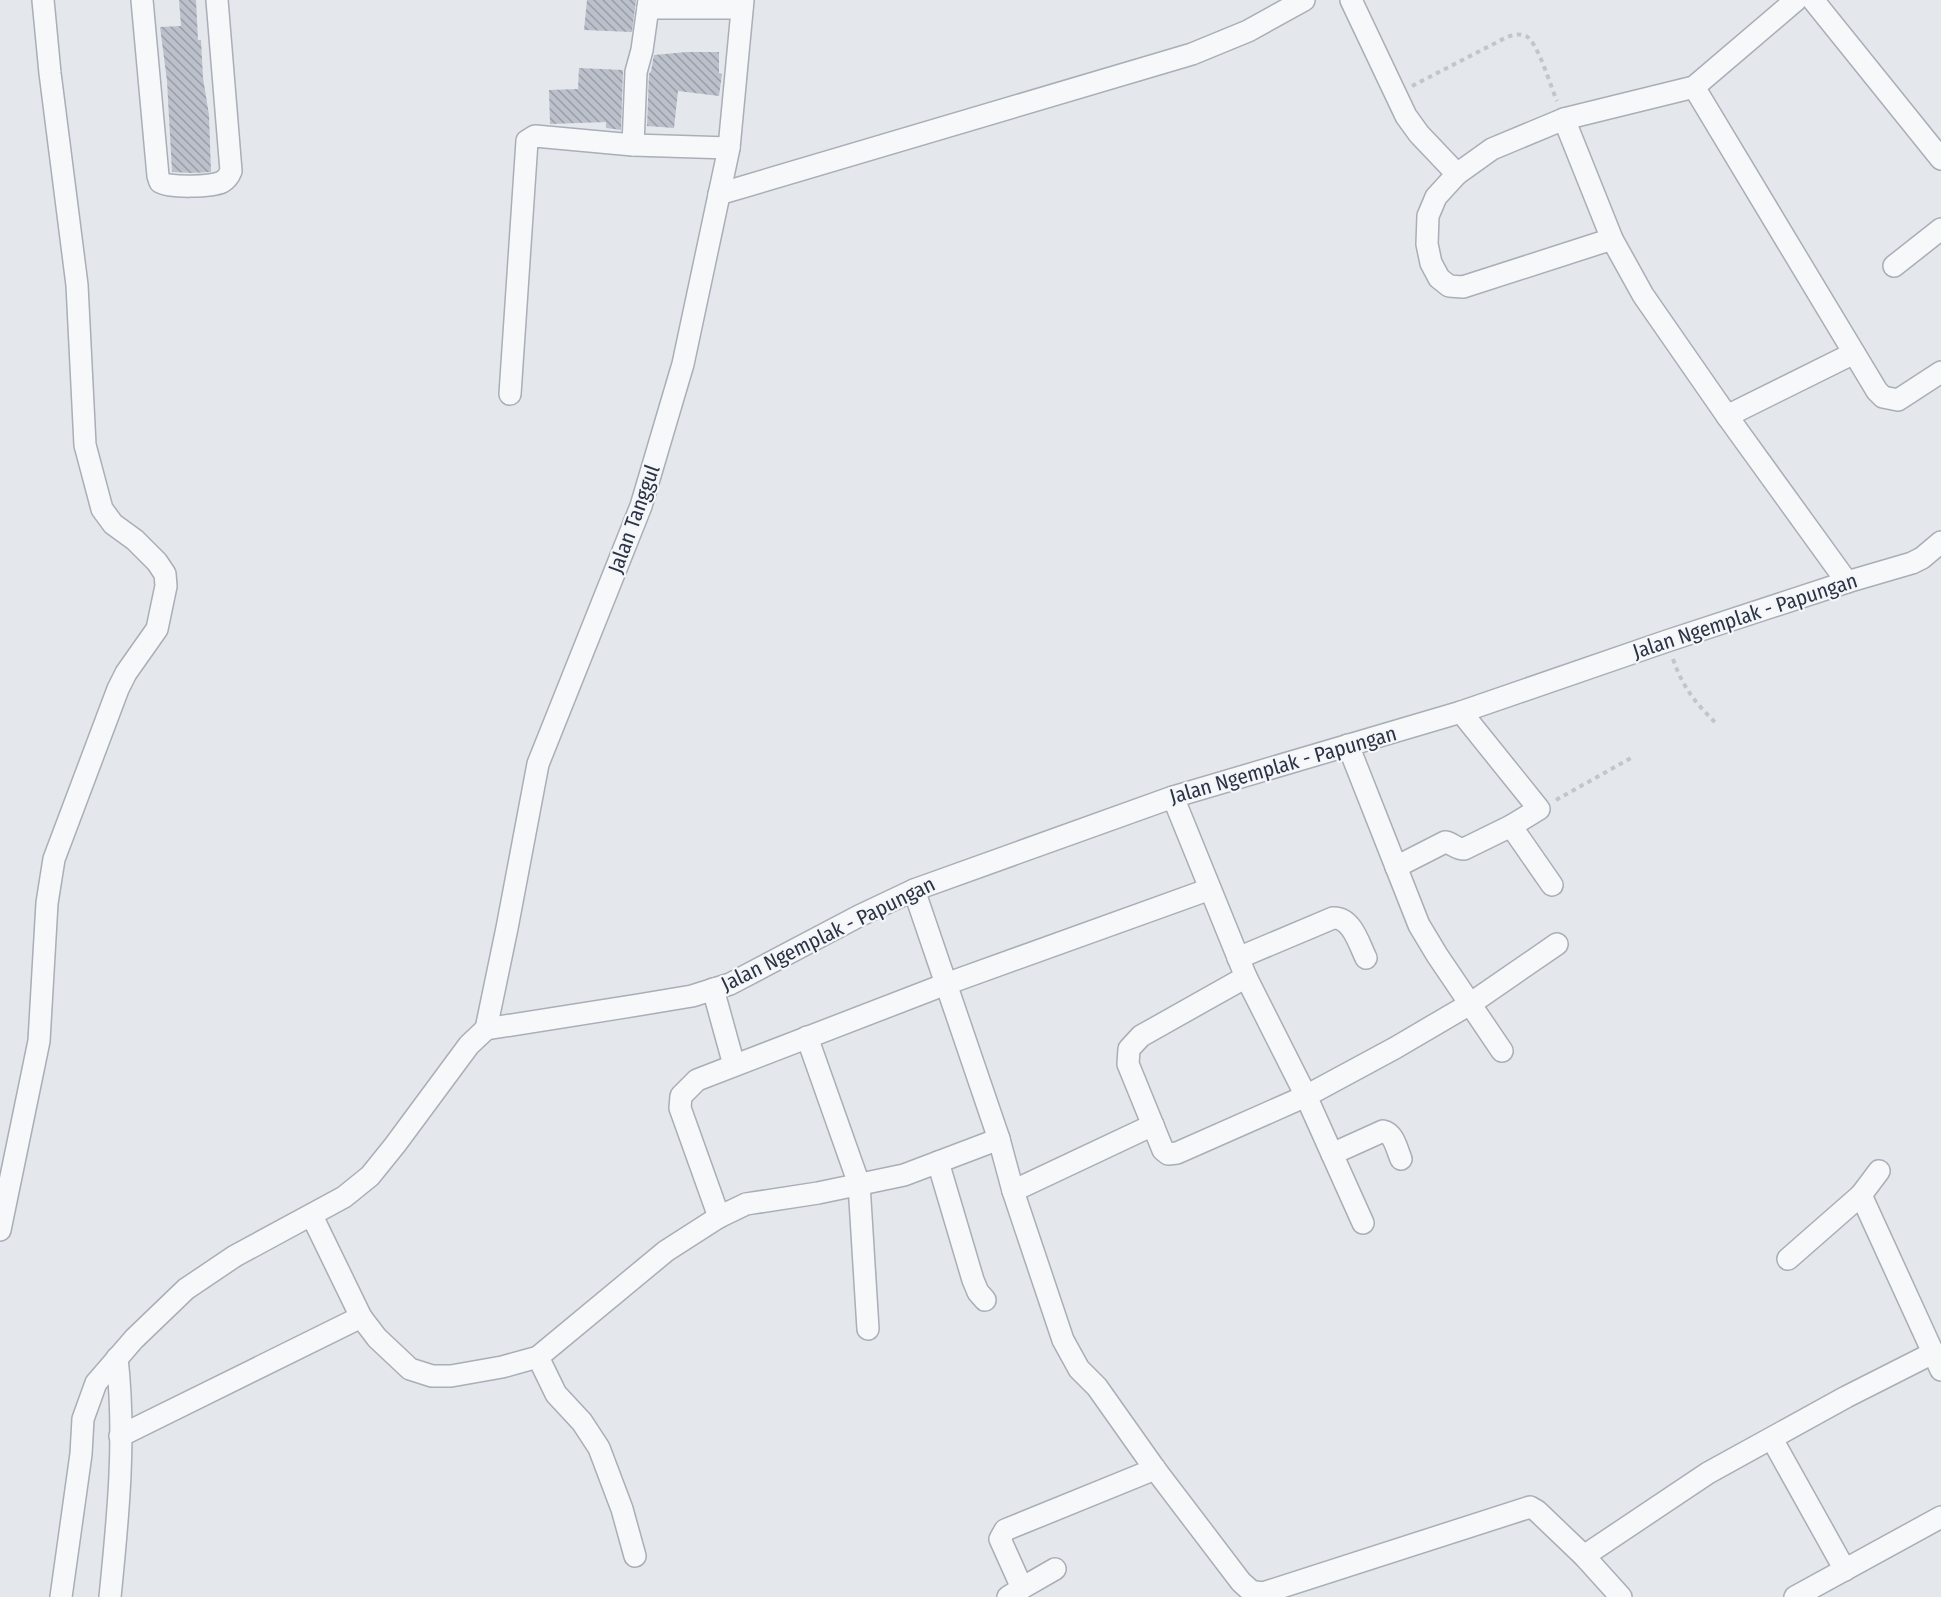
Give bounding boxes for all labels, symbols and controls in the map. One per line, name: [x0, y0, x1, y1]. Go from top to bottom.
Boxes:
street label: Jalan Tanggul: [602, 461, 666, 577]
street label: Jalan Ngemplak - Papungan: [1629, 567, 1861, 665]
street label: Jalan Ngemplak - Papungan: [1167, 720, 1399, 810]
street label: Jalan Ngemplak - Papungan: [717, 871, 939, 997]

